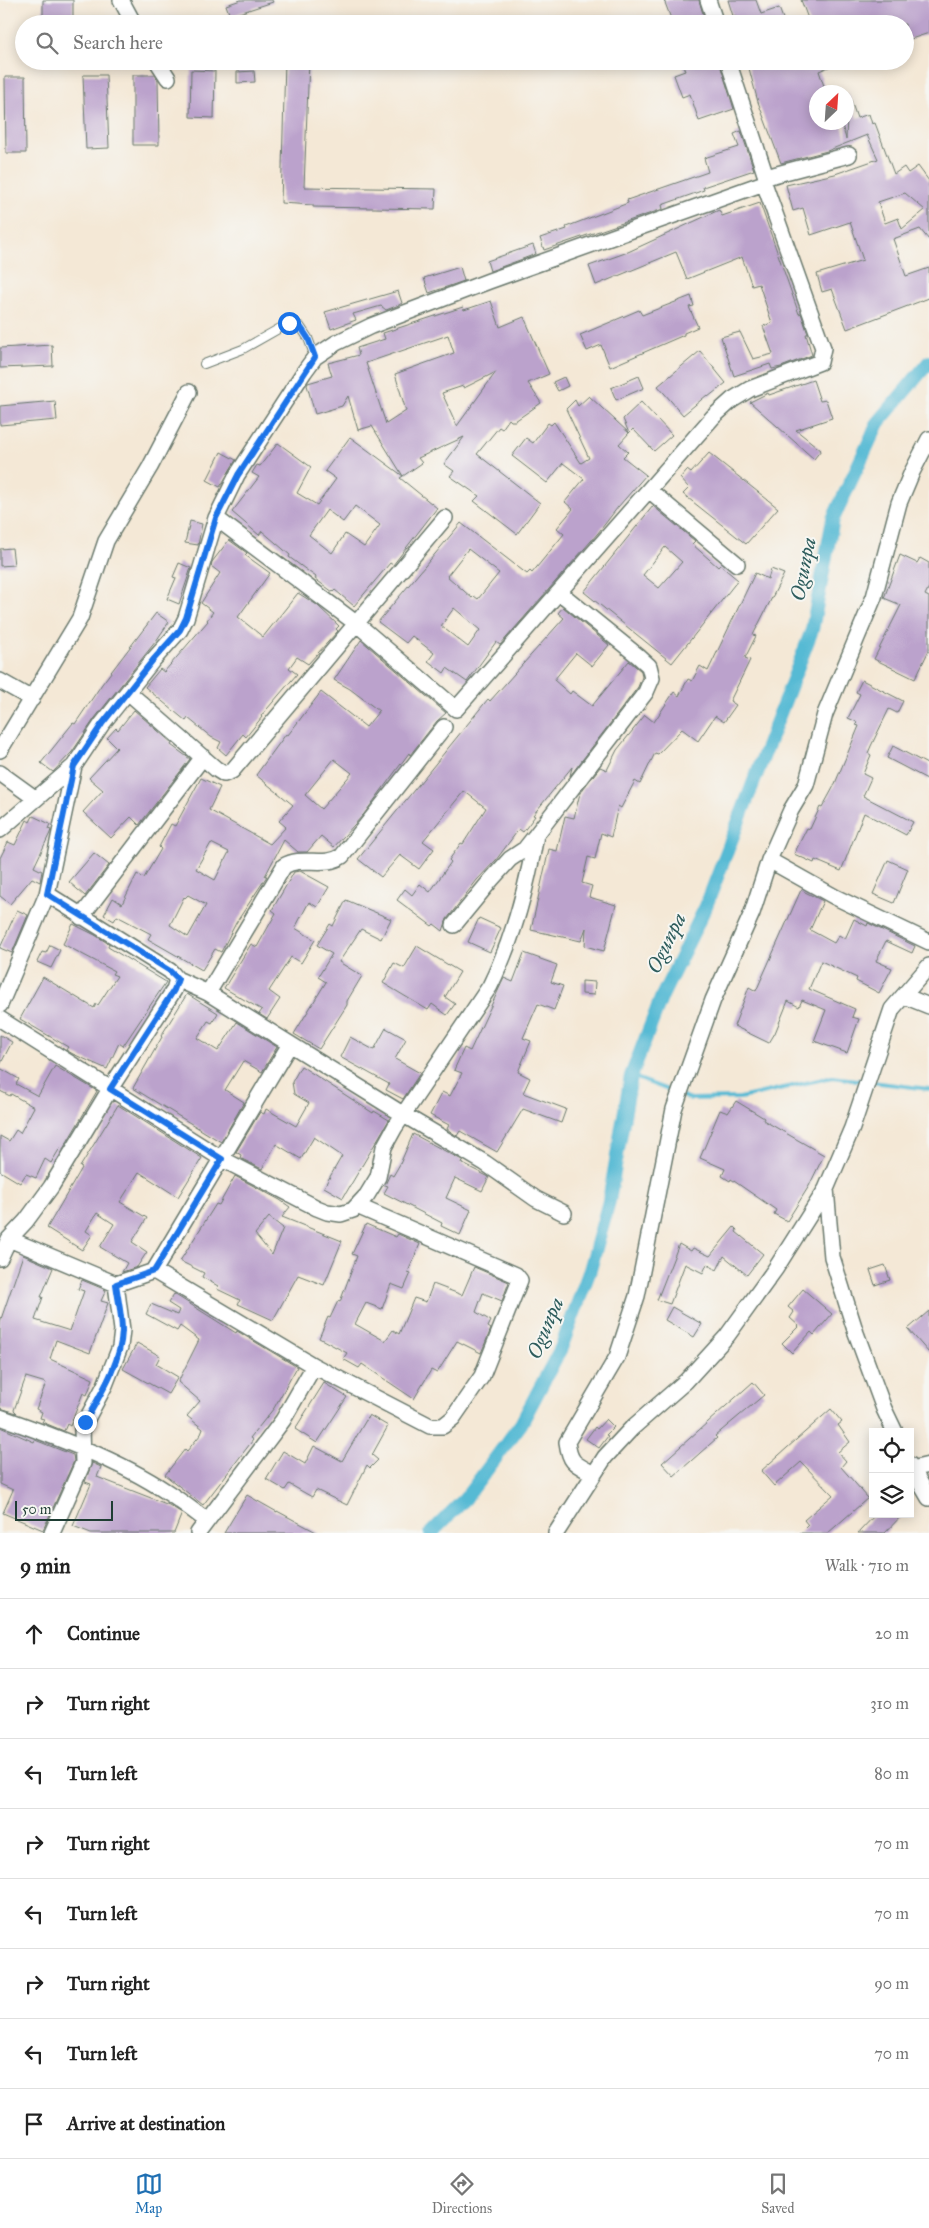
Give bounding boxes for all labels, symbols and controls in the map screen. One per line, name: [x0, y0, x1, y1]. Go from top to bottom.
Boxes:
search box: [15, 15, 914, 70]
icon: search: [33, 29, 61, 57]
text: Search here: [73, 31, 163, 54]
north arrow: [809, 85, 854, 130]
route start: [278, 312, 301, 335]
water label: Ogunpa: [784, 535, 822, 603]
water label: Ogunpa: [640, 909, 692, 977]
water label: Ogunpa: [521, 1293, 569, 1363]
route end: [74, 1411, 97, 1434]
map controls: [869, 1428, 914, 1518]
button: locate: [869, 1428, 914, 1473]
button: layers: [869, 1473, 914, 1518]
scale bar: [15, 1498, 112, 1521]
text: 50 m: [22, 1501, 51, 1518]
text: 9 min: [20, 1553, 71, 1579]
text: Walk · 710 m: [825, 1556, 909, 1575]
icon: ahead: [20, 1620, 48, 1648]
text: Continue: [67, 1622, 140, 1645]
text: 20 m: [875, 1624, 909, 1643]
icon: right: [20, 1690, 48, 1718]
text: Turn right: [67, 1692, 150, 1715]
text: 310 m: [870, 1694, 909, 1713]
icon: left: [20, 1760, 48, 1788]
text: Turn left: [67, 1762, 137, 1785]
text: 80 m: [874, 1764, 909, 1783]
icon: right: [20, 1830, 48, 1858]
text: Turn right: [67, 1832, 150, 1855]
text: 70 m: [874, 1834, 909, 1853]
icon: left: [20, 1900, 48, 1928]
text: Turn left: [67, 1902, 137, 1925]
text: 70 m: [874, 1904, 909, 1923]
icon: right: [20, 1970, 48, 1998]
text: Turn right: [67, 1972, 150, 1995]
text: 90 m: [874, 1974, 909, 1993]
icon: left: [20, 2040, 48, 2068]
text: Turn left: [67, 2042, 137, 2065]
text: 70 m: [874, 2044, 909, 2063]
icon: arrive: [20, 2110, 48, 2138]
text: Arrive at destination: [67, 2112, 225, 2135]
tab: Map: [135, 2170, 163, 2217]
tab: Directions: [432, 2170, 492, 2217]
tab: Saved: [761, 2170, 794, 2217]

